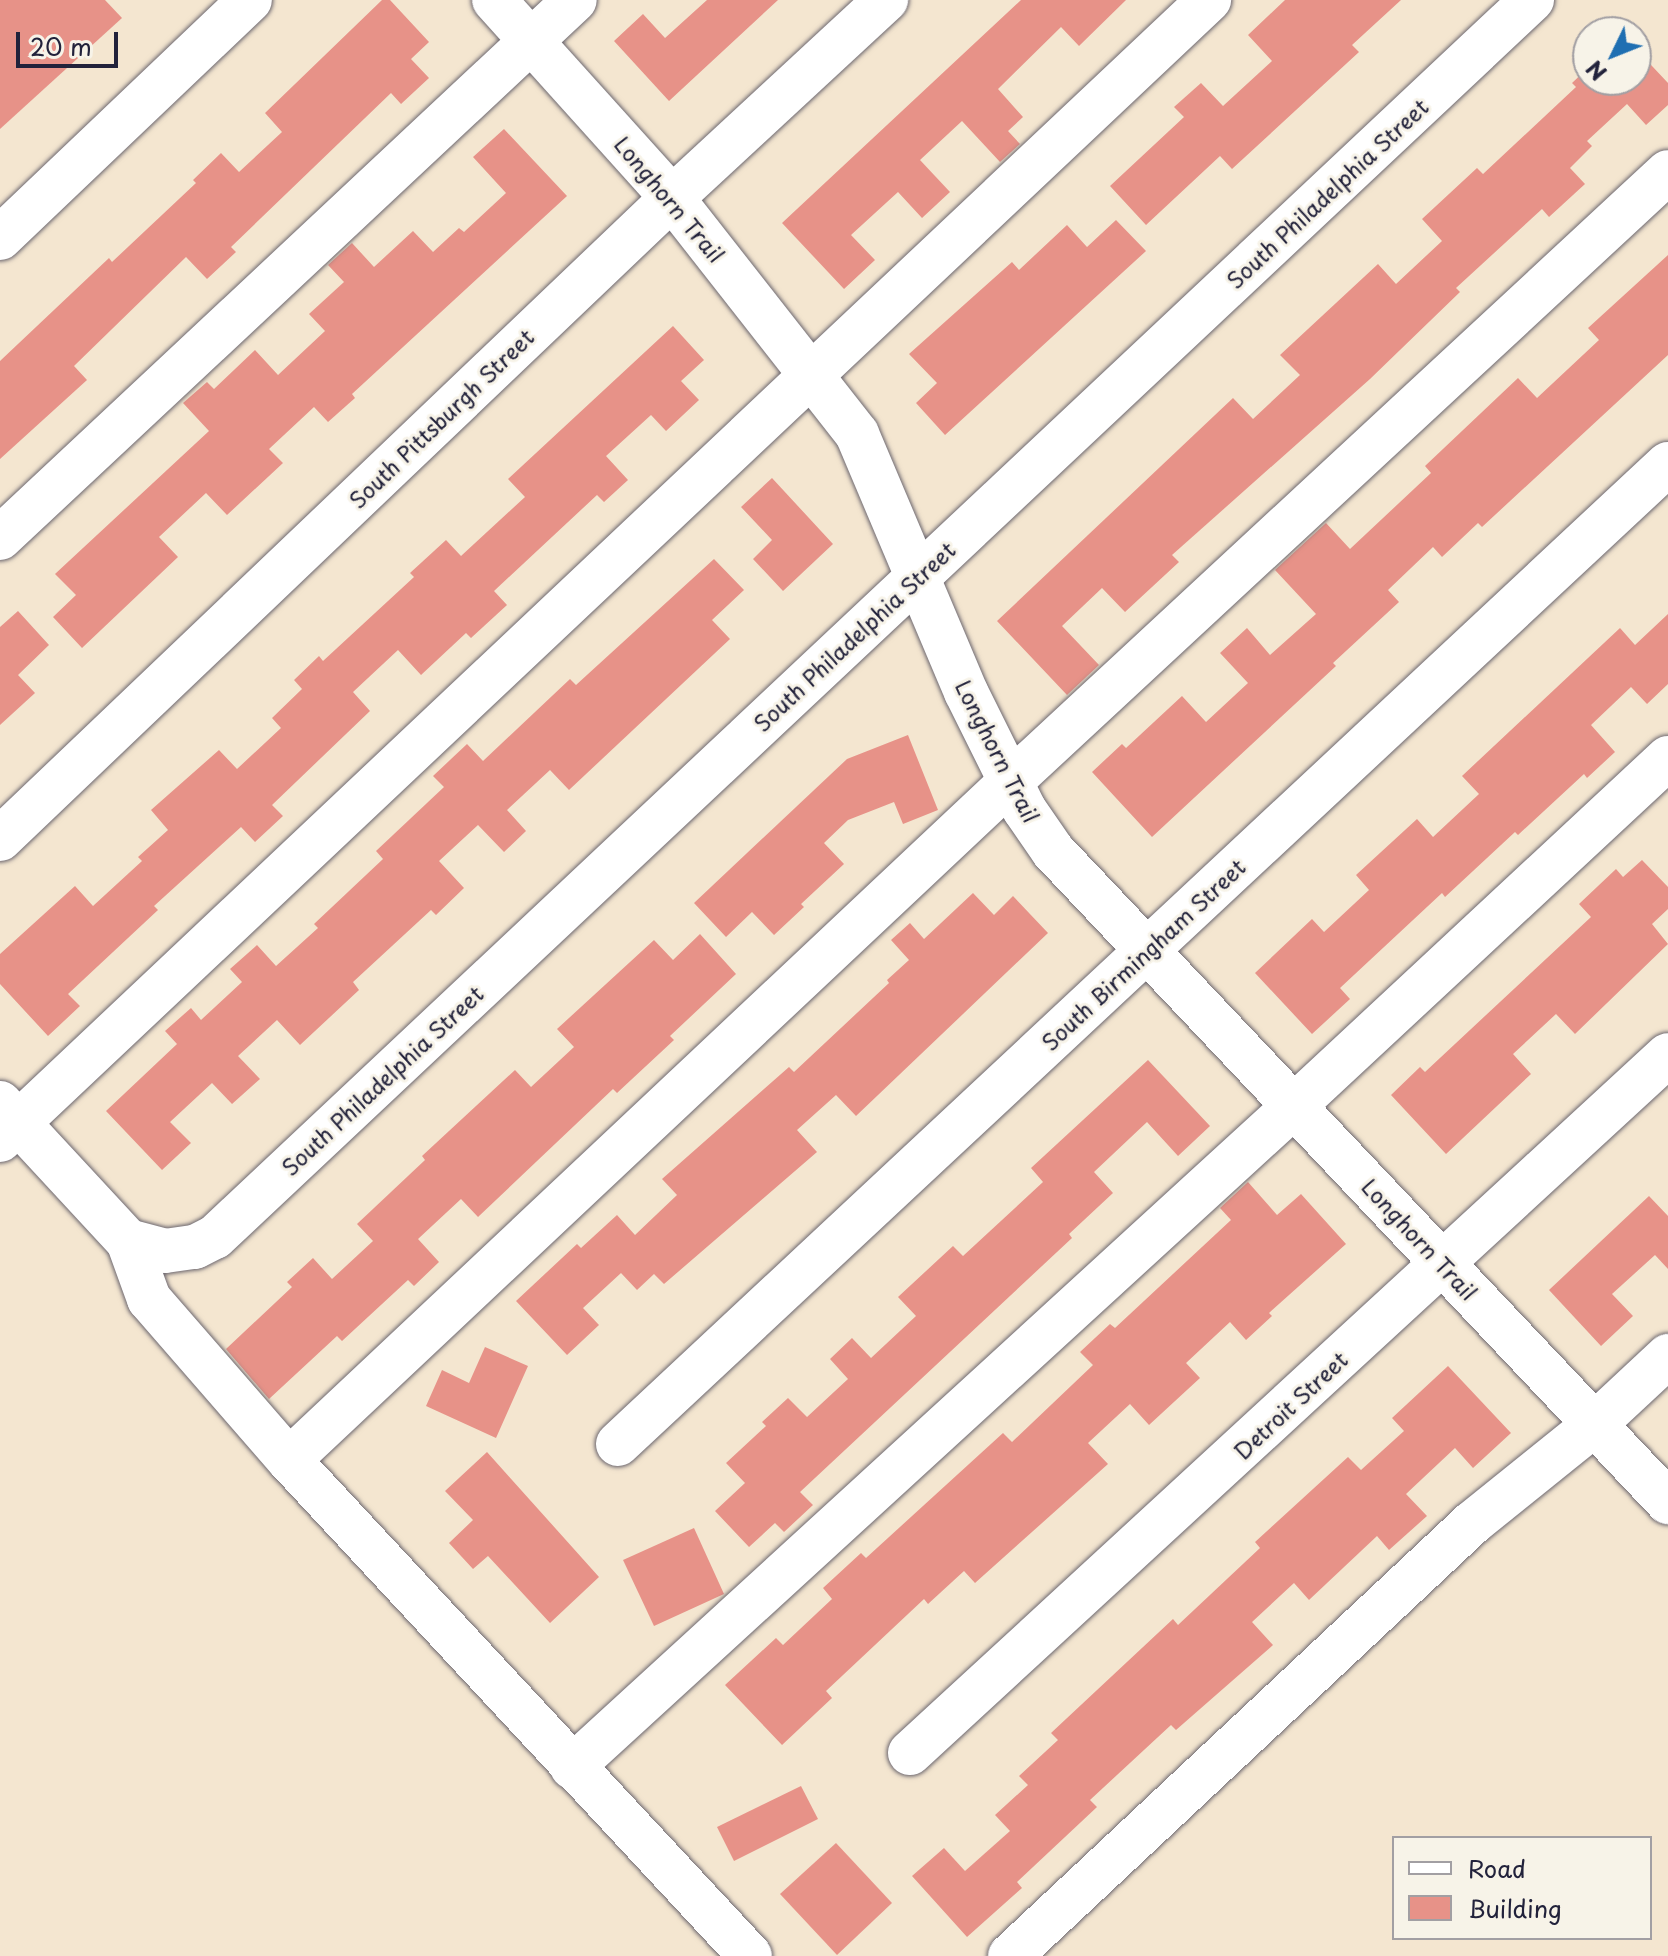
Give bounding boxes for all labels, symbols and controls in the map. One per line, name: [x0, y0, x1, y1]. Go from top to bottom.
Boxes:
scale bar: [20, 16, 122, 66]
north arrow: [1572, 16, 1652, 96]
text: 20 m: [30, 28, 92, 64]
text: N: [1578, 54, 1614, 89]
street label: South Philadelphia Street: [1219, 91, 1435, 295]
street label: Longhorn Trail: [610, 131, 730, 267]
street label: South Pittsburgh Street: [342, 322, 540, 514]
street label: South Philadelphia Street: [746, 534, 962, 738]
street label: Longhorn Trail: [951, 676, 1045, 826]
street label: South Birmingham Street: [1035, 852, 1251, 1056]
street label: South Philadelphia Street: [274, 978, 490, 1182]
street label: Longhorn Trail: [1357, 1173, 1483, 1305]
street label: Detroit Street: [1227, 1345, 1353, 1465]
legend: [1392, 1836, 1652, 1940]
text: Road: [1468, 1850, 1526, 1886]
text: Building: [1468, 1890, 1562, 1926]

